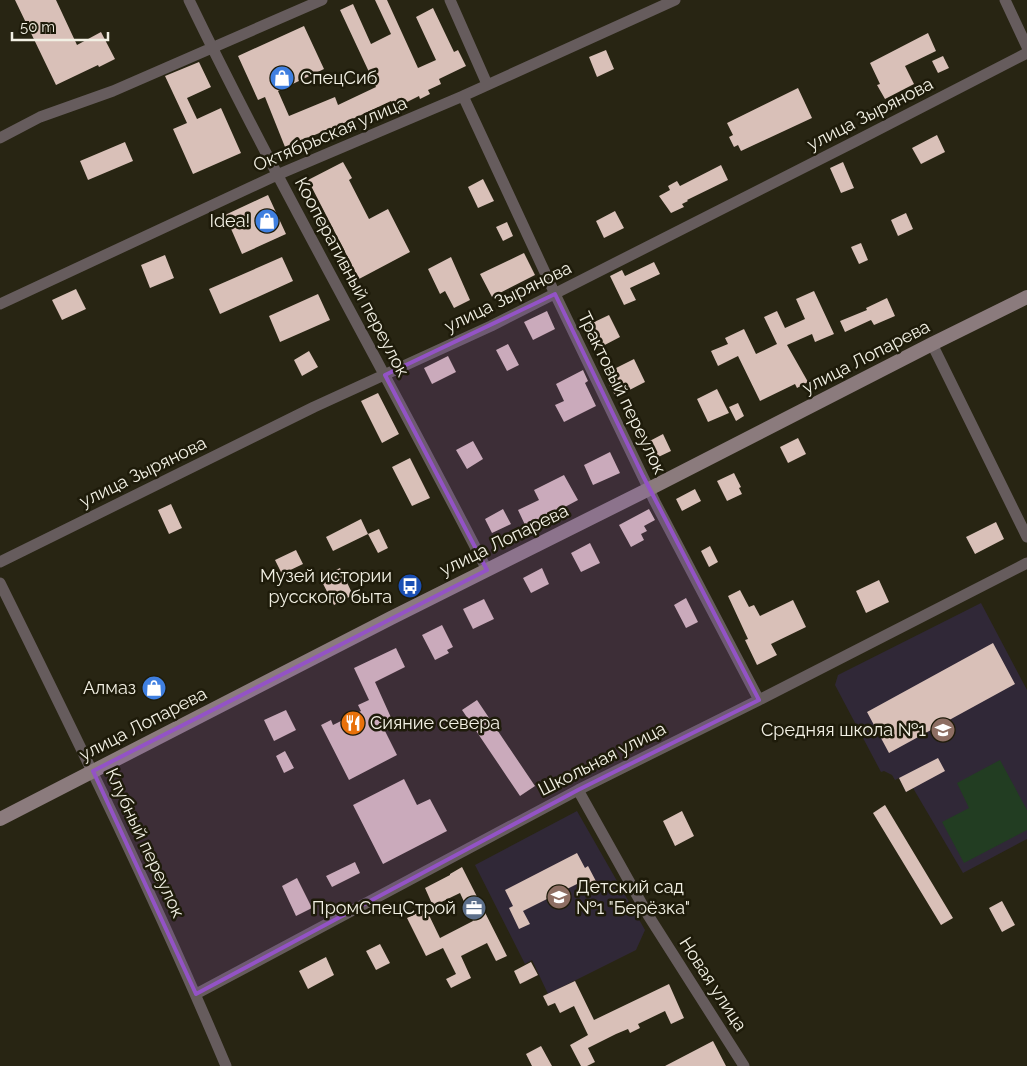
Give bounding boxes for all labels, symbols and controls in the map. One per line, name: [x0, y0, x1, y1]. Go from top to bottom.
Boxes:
scale bar: [12, 10, 109, 42]
text: 50 m: [20, 18, 55, 36]
shop icon: СпецСиб: [269, 65, 295, 91]
place label: СпецСиб: [300, 67, 378, 88]
street label: улица Зырянова: [803, 73, 936, 154]
street label: Октябрьская улица: [250, 92, 410, 175]
street label: Кооперативный переулок: [291, 173, 414, 380]
shop icon: Idea!: [254, 208, 280, 234]
place label: Idea!: [210, 210, 250, 231]
street label: улица Зырянова: [441, 257, 575, 336]
street label: Трактовый переулок: [574, 308, 671, 478]
street label: улица Лопарева: [798, 315, 933, 398]
street label: улица Зырянова: [76, 432, 210, 511]
street label: улица Лопарева: [436, 499, 572, 580]
place label: Музей истории русского быта: [260, 565, 392, 607]
bus stop icon: Музей истории русского быта: [397, 573, 423, 599]
shop icon: Алмаз: [141, 675, 167, 701]
place label: Алмаз: [83, 677, 136, 698]
street label: улица Лопарева: [75, 682, 210, 765]
restaurant icon: Сияние севера: [340, 710, 366, 736]
place label: Сияние севера: [370, 712, 500, 733]
street label: Школьная улица: [534, 717, 669, 800]
school or university icon: Средняя школа №1: [930, 717, 956, 743]
place label: Средняя школа №1: [761, 719, 926, 740]
street label: Клубный переулок: [102, 765, 189, 921]
place label: Детский сад №1 "Берёзка": [576, 876, 690, 918]
school or university icon: Детский сад №1 "Берёзка": [546, 884, 572, 910]
office icon: ПромСпецСтрой: [461, 895, 487, 921]
place label: ПромСпецСтрой: [312, 897, 456, 918]
street label: Новая улица: [675, 933, 752, 1035]

